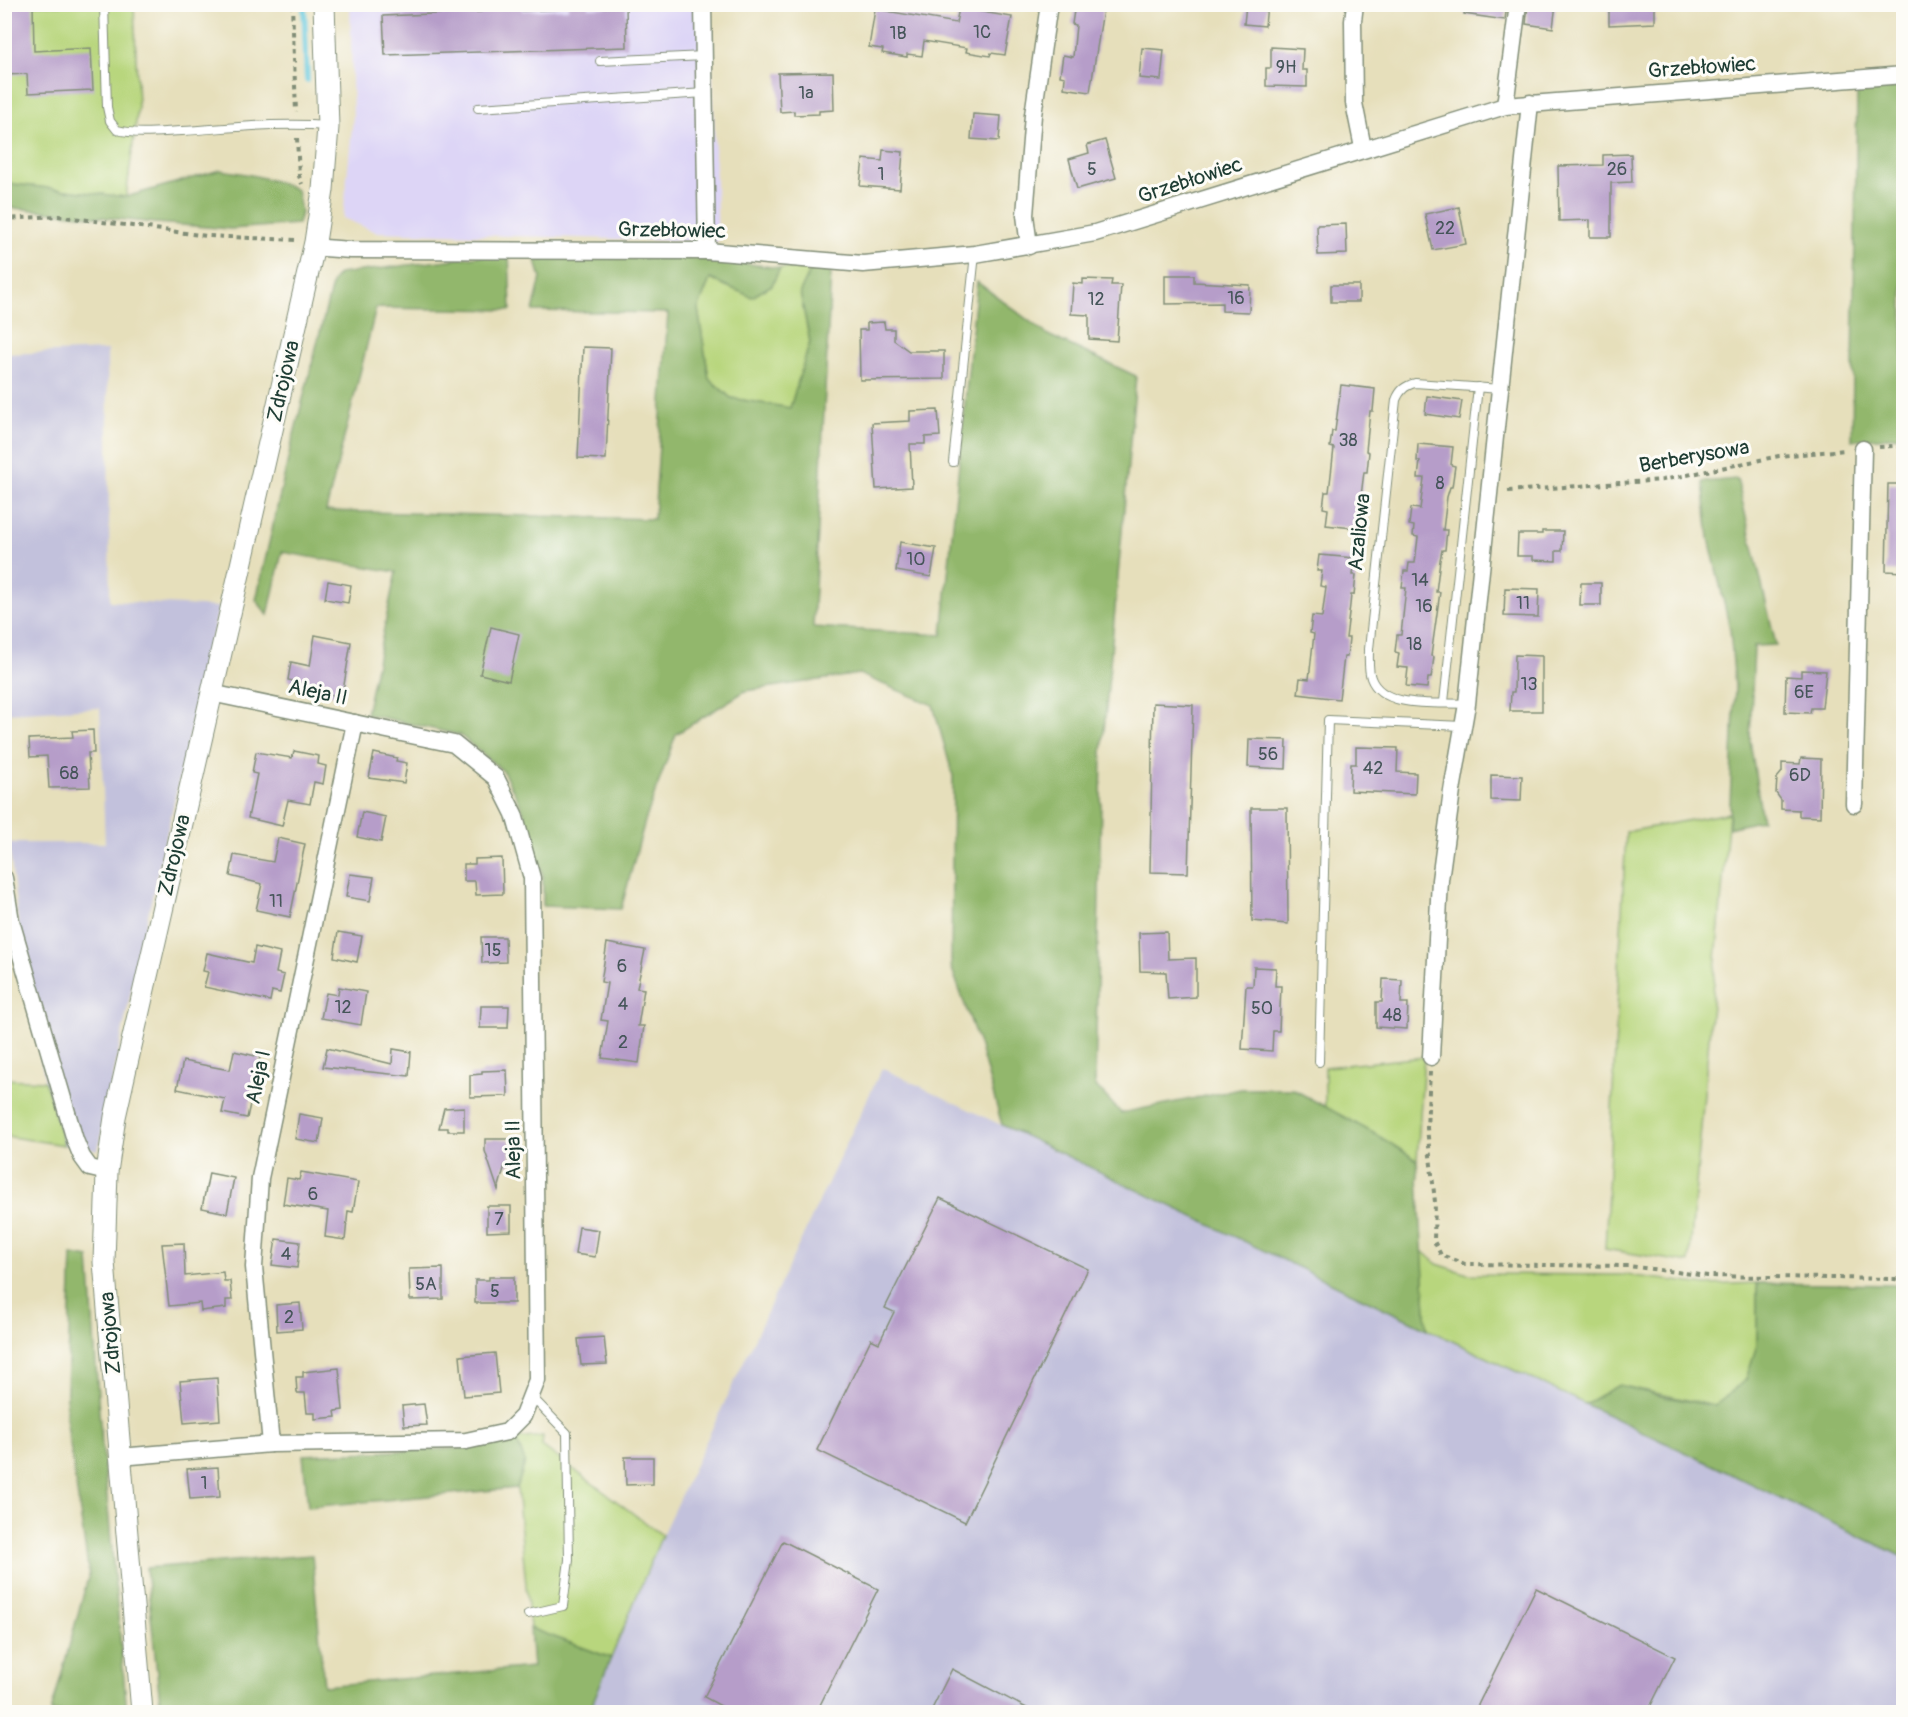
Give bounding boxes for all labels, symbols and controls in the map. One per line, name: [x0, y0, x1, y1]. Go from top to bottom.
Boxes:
house number: 1C: [973, 21, 991, 44]
house number: 1B: [889, 22, 907, 45]
street label: Grzebłowiec: [1647, 50, 1757, 85]
house number: 9H: [1276, 56, 1296, 79]
house number: 1a: [798, 82, 814, 105]
street label: Grzebłowiec: [1135, 151, 1246, 210]
house number: 5: [1087, 158, 1097, 181]
house number: 26: [1607, 158, 1627, 181]
house number: 1: [877, 163, 885, 186]
street label: Grzebłowiec: [618, 216, 726, 245]
house number: 22: [1435, 217, 1455, 240]
house number: 16: [1227, 287, 1245, 310]
house number: 12: [1087, 288, 1105, 311]
street label: Zdrojowa: [261, 338, 306, 424]
house number: 38: [1338, 429, 1358, 452]
street label: Berberysowa: [1637, 434, 1751, 479]
house number: 8: [1435, 472, 1445, 495]
street label: Azaliowa: [1342, 492, 1377, 572]
house number: 10: [906, 548, 926, 571]
house number: 14: [1411, 569, 1429, 592]
house number: 11: [1516, 592, 1530, 615]
house number: 16: [1415, 595, 1433, 618]
house number: 18: [1406, 633, 1422, 656]
street label: Aleja II: [286, 673, 350, 712]
house number: 13: [1520, 673, 1538, 696]
house number: 6E: [1794, 681, 1814, 704]
house number: 56: [1258, 743, 1278, 766]
house number: 42: [1363, 757, 1383, 780]
house number: 68: [59, 762, 79, 785]
house number: 6D: [1789, 764, 1811, 787]
street label: Zdrojowa: [152, 812, 197, 898]
house number: 11: [269, 890, 283, 913]
house number: 15: [485, 939, 501, 962]
house number: 6: [617, 955, 627, 978]
house number: 4: [618, 993, 629, 1016]
house number: 12: [334, 996, 352, 1019]
house number: 50: [1251, 997, 1273, 1020]
house number: 48: [1382, 1004, 1402, 1027]
house number: 2: [618, 1031, 628, 1054]
street label: Aleja I: [240, 1048, 277, 1106]
street label: Aleja II: [499, 1120, 528, 1180]
house number: 6: [308, 1183, 318, 1206]
house number: 7: [494, 1208, 504, 1231]
house number: 4: [281, 1243, 292, 1266]
house number: 5A: [415, 1273, 437, 1296]
house number: 5: [490, 1280, 500, 1303]
street label: Zdrojowa: [93, 1291, 128, 1375]
house number: 2: [284, 1306, 294, 1329]
house number: 1: [200, 1472, 208, 1495]

